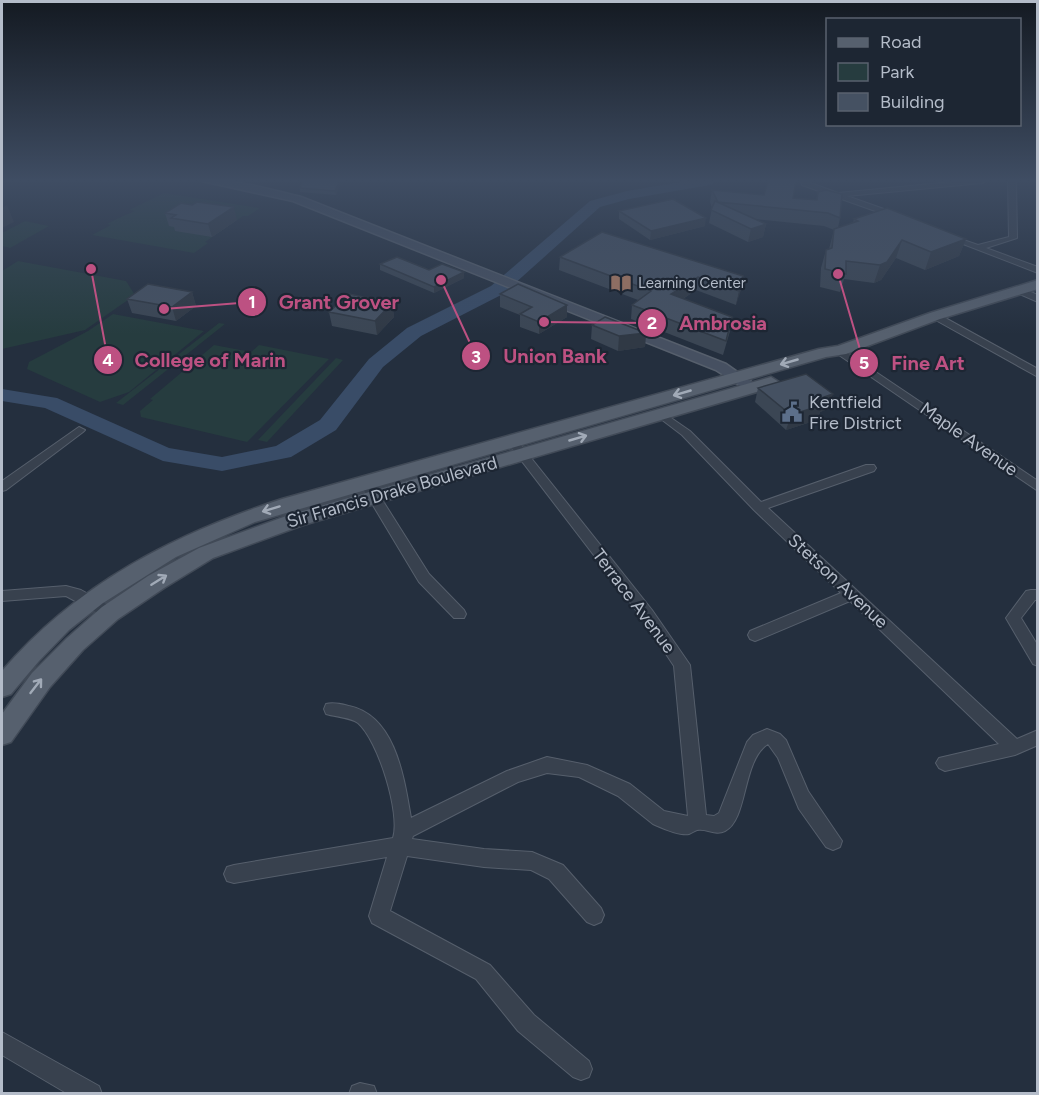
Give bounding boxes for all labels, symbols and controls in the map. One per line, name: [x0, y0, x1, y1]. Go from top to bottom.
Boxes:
legend: [826, 18, 1021, 126]
text: Road: [880, 31, 921, 53]
text: Park: [880, 61, 915, 83]
text: Building: [880, 91, 945, 113]
library icon: Learning Center: [609, 271, 633, 295]
place label: Learning Center: [638, 274, 746, 292]
callout: Grant Grover: [237, 283, 411, 321]
text: Grant Grover: [279, 290, 400, 314]
text: 1: [248, 291, 256, 313]
callout: Ambrosia: [637, 304, 779, 342]
text: Ambrosia: [679, 311, 767, 335]
text: 2: [647, 312, 657, 334]
callout: Union Bank: [461, 337, 619, 375]
callout: College of Marin: [93, 341, 298, 379]
text: Union Bank: [503, 344, 607, 368]
callout: Fine Art: [849, 344, 976, 382]
text: 3: [471, 346, 481, 368]
text: College of Marin: [134, 348, 286, 372]
text: 4: [102, 349, 114, 371]
text: Fine Art: [891, 351, 965, 375]
text: 5: [859, 352, 869, 374]
one-way arrow: [780, 357, 799, 368]
one-way arrow: [673, 387, 692, 399]
place label: Kentfield Fire District: [809, 391, 902, 434]
street label: Maple Avenue: [916, 397, 1022, 481]
public building icon: Kentfield Fire District: [780, 400, 804, 424]
one-way arrow: [568, 432, 587, 444]
street label: Sir Francis Drake Boulevard: [284, 451, 500, 533]
one-way arrow: [262, 504, 281, 515]
street label: Stetson Avenue: [783, 529, 893, 633]
street label: Terrace Avenue: [588, 545, 680, 658]
one-way arrow: [150, 574, 167, 586]
one-way arrow: [30, 679, 43, 695]

